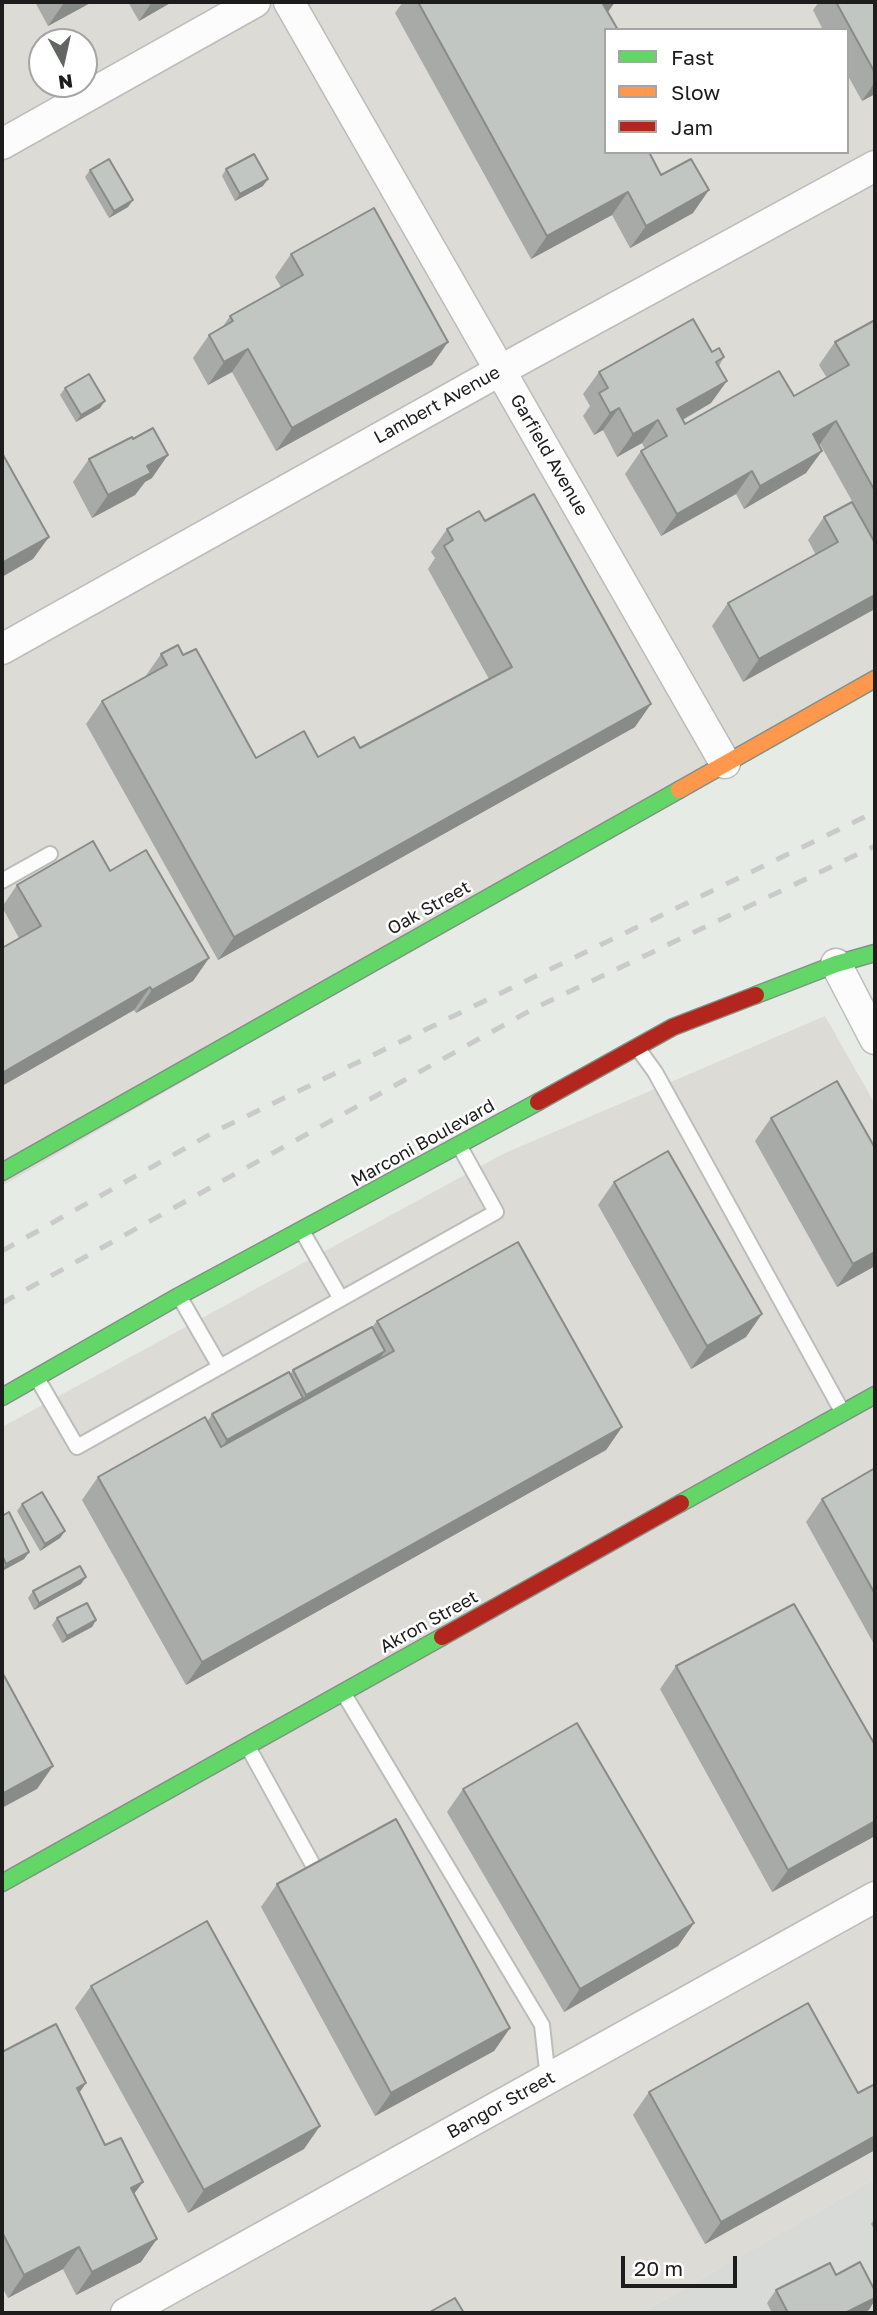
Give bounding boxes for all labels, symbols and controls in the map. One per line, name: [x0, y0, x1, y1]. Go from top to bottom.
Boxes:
north arrow: [28, 28, 98, 98]
legend: [604, 28, 849, 154]
text: Fast: [671, 44, 714, 70]
text: N: [57, 70, 74, 95]
text: Slow: [671, 79, 720, 105]
text: Jam: [671, 114, 713, 140]
street label: Lambert Avenue: [370, 361, 504, 449]
street label: Garfield Avenue: [505, 390, 593, 520]
street label: Oak Street: [384, 876, 474, 940]
street label: Marconi Boulevard: [348, 1095, 498, 1191]
street label: Akron Street: [376, 1586, 482, 1658]
street label: Bangor Street: [443, 2066, 559, 2144]
scale bar: [625, 2242, 740, 2286]
text: 20 m: [634, 2255, 683, 2281]

